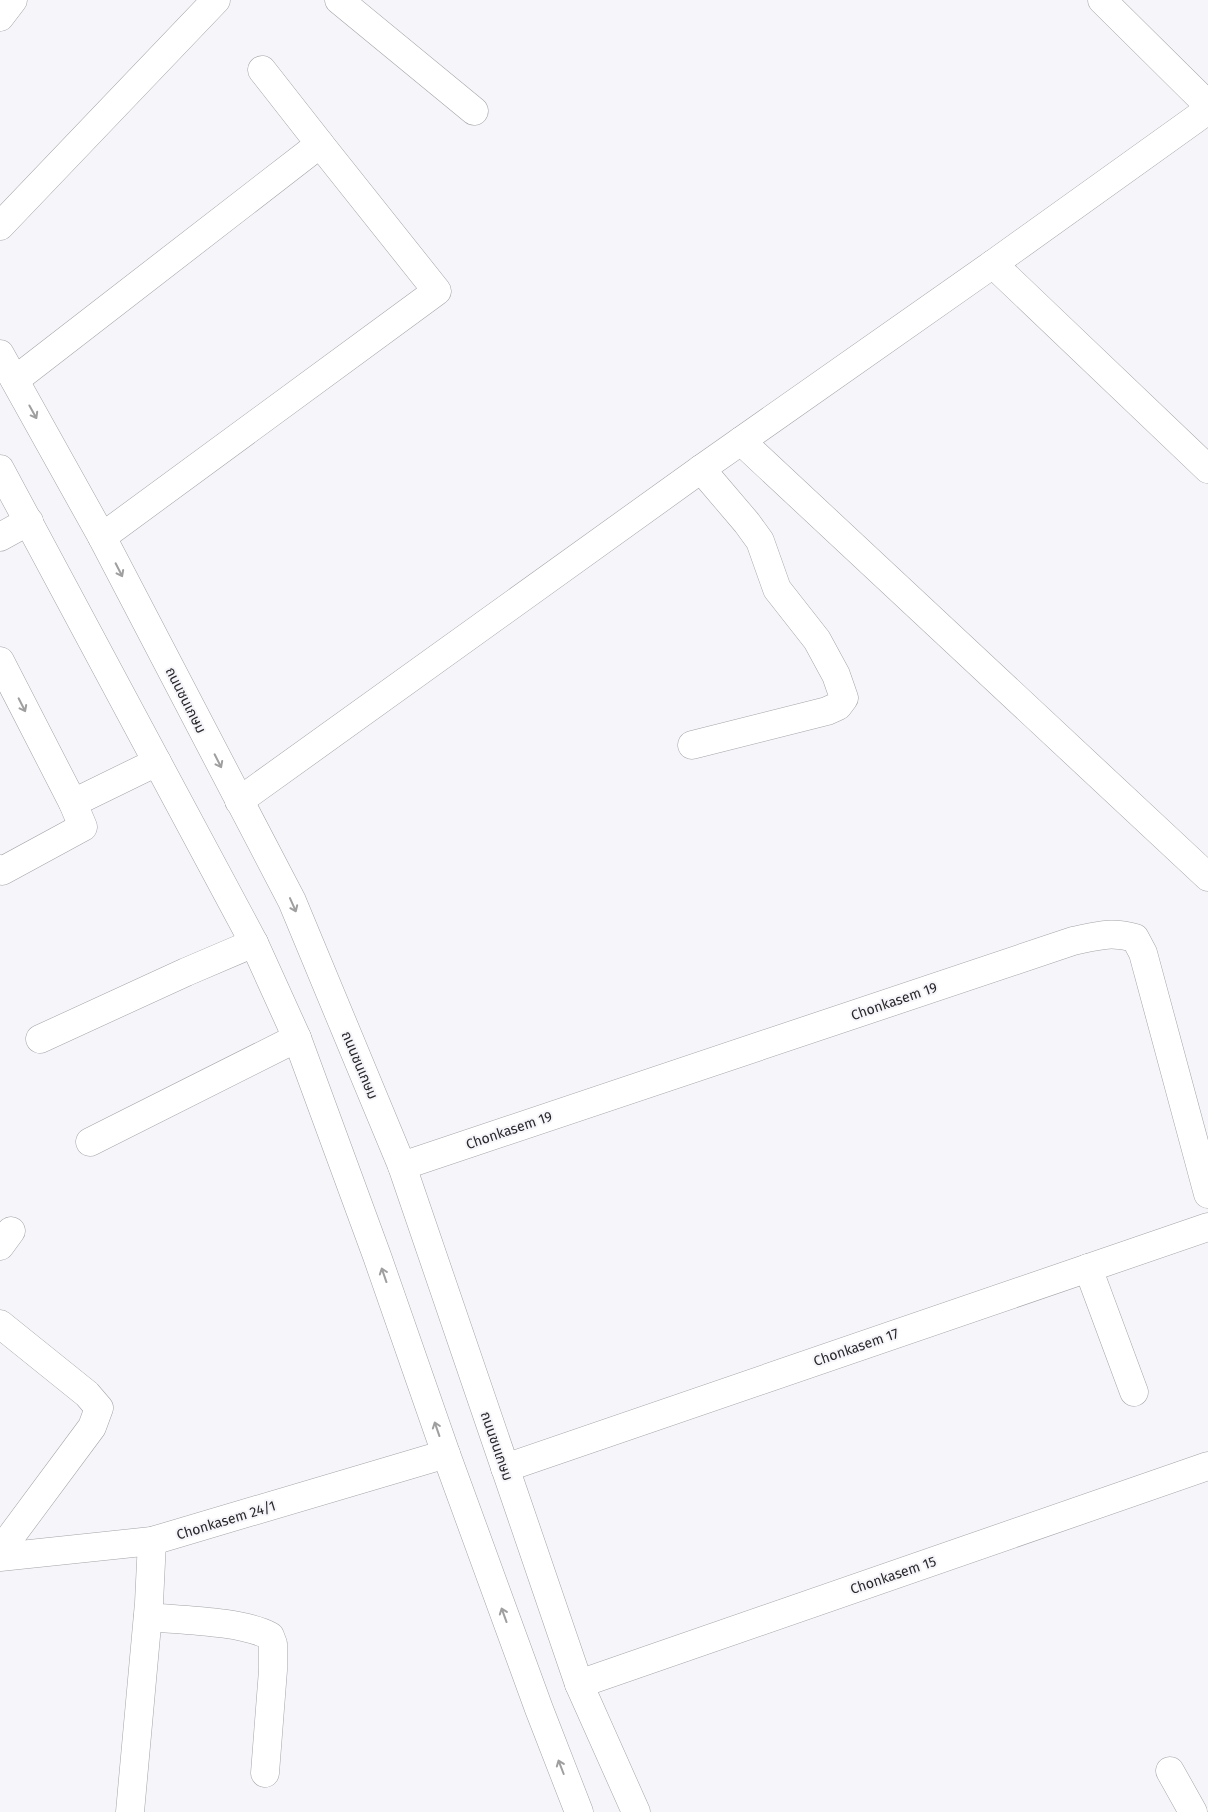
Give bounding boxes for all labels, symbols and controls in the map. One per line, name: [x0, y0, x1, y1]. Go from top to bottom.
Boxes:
one-way arrow: [28, 404, 38, 419]
one-way arrow: [115, 562, 124, 577]
street label: ถนนชนเกษม: [162, 664, 209, 736]
one-way arrow: [17, 697, 27, 712]
one-way arrow: [214, 753, 223, 768]
one-way arrow: [289, 897, 298, 912]
street label: Chonkasem 19: [849, 979, 939, 1024]
street label: ถนนชนเกษม: [338, 1029, 381, 1102]
street label: Chonkasem 19: [464, 1108, 554, 1153]
one-way arrow: [379, 1268, 388, 1283]
street label: Chonkasem 17: [811, 1325, 901, 1370]
street label: ถนนชนเกษม: [477, 1409, 516, 1483]
one-way arrow: [432, 1422, 441, 1437]
street label: Chonkasem 24/1: [174, 1497, 278, 1544]
street label: Chonkasem 15: [848, 1553, 938, 1598]
one-way arrow: [499, 1607, 508, 1623]
one-way arrow: [556, 1759, 565, 1775]

